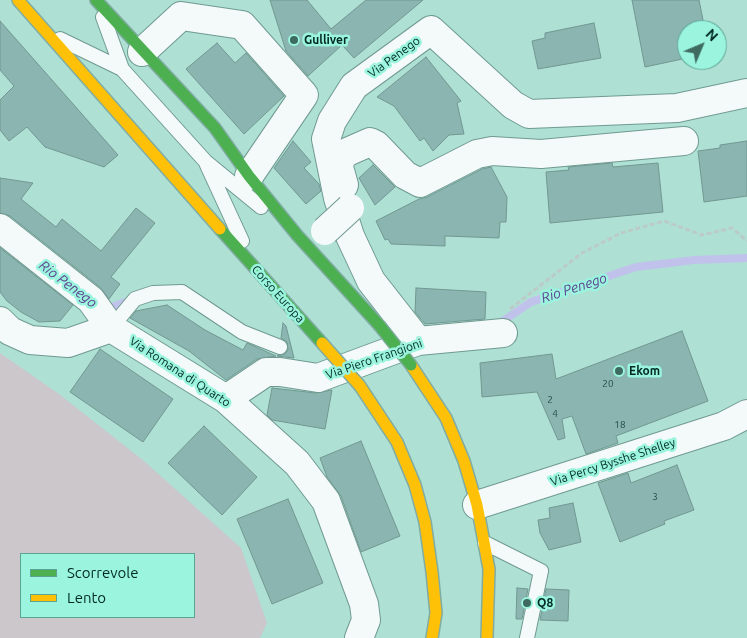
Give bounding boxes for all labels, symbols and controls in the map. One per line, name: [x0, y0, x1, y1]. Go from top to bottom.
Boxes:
north arrow: [677, 20, 727, 70]
text: N: [703, 26, 721, 44]
place label: Gulliver: [304, 33, 348, 47]
street label: Via Penego: [365, 33, 423, 81]
marker: Gulliver: [288, 34, 300, 46]
water label: Rio Penego: [36, 257, 100, 311]
street label: Corso Europa: [249, 262, 307, 326]
water label: Rio Penego: [539, 269, 609, 307]
street label: Via Romana di Quarto: [127, 334, 233, 410]
street label: Via Piero Frangioni: [324, 336, 424, 382]
place label: Ekom: [629, 364, 660, 378]
marker: Ekom: [613, 365, 625, 377]
house number: 20: [602, 378, 614, 390]
house number: 2: [547, 394, 553, 406]
house number: 4: [552, 408, 558, 420]
house number: 18: [614, 419, 626, 431]
street label: Via Percy Bysshe Shelley: [549, 435, 677, 489]
house number: 3: [652, 491, 658, 503]
legend: [20, 553, 195, 618]
text: Scorrevole: [67, 564, 138, 581]
text: Lento: [67, 589, 106, 606]
place label: Q8: [537, 596, 553, 610]
marker: Q8: [521, 597, 533, 609]

